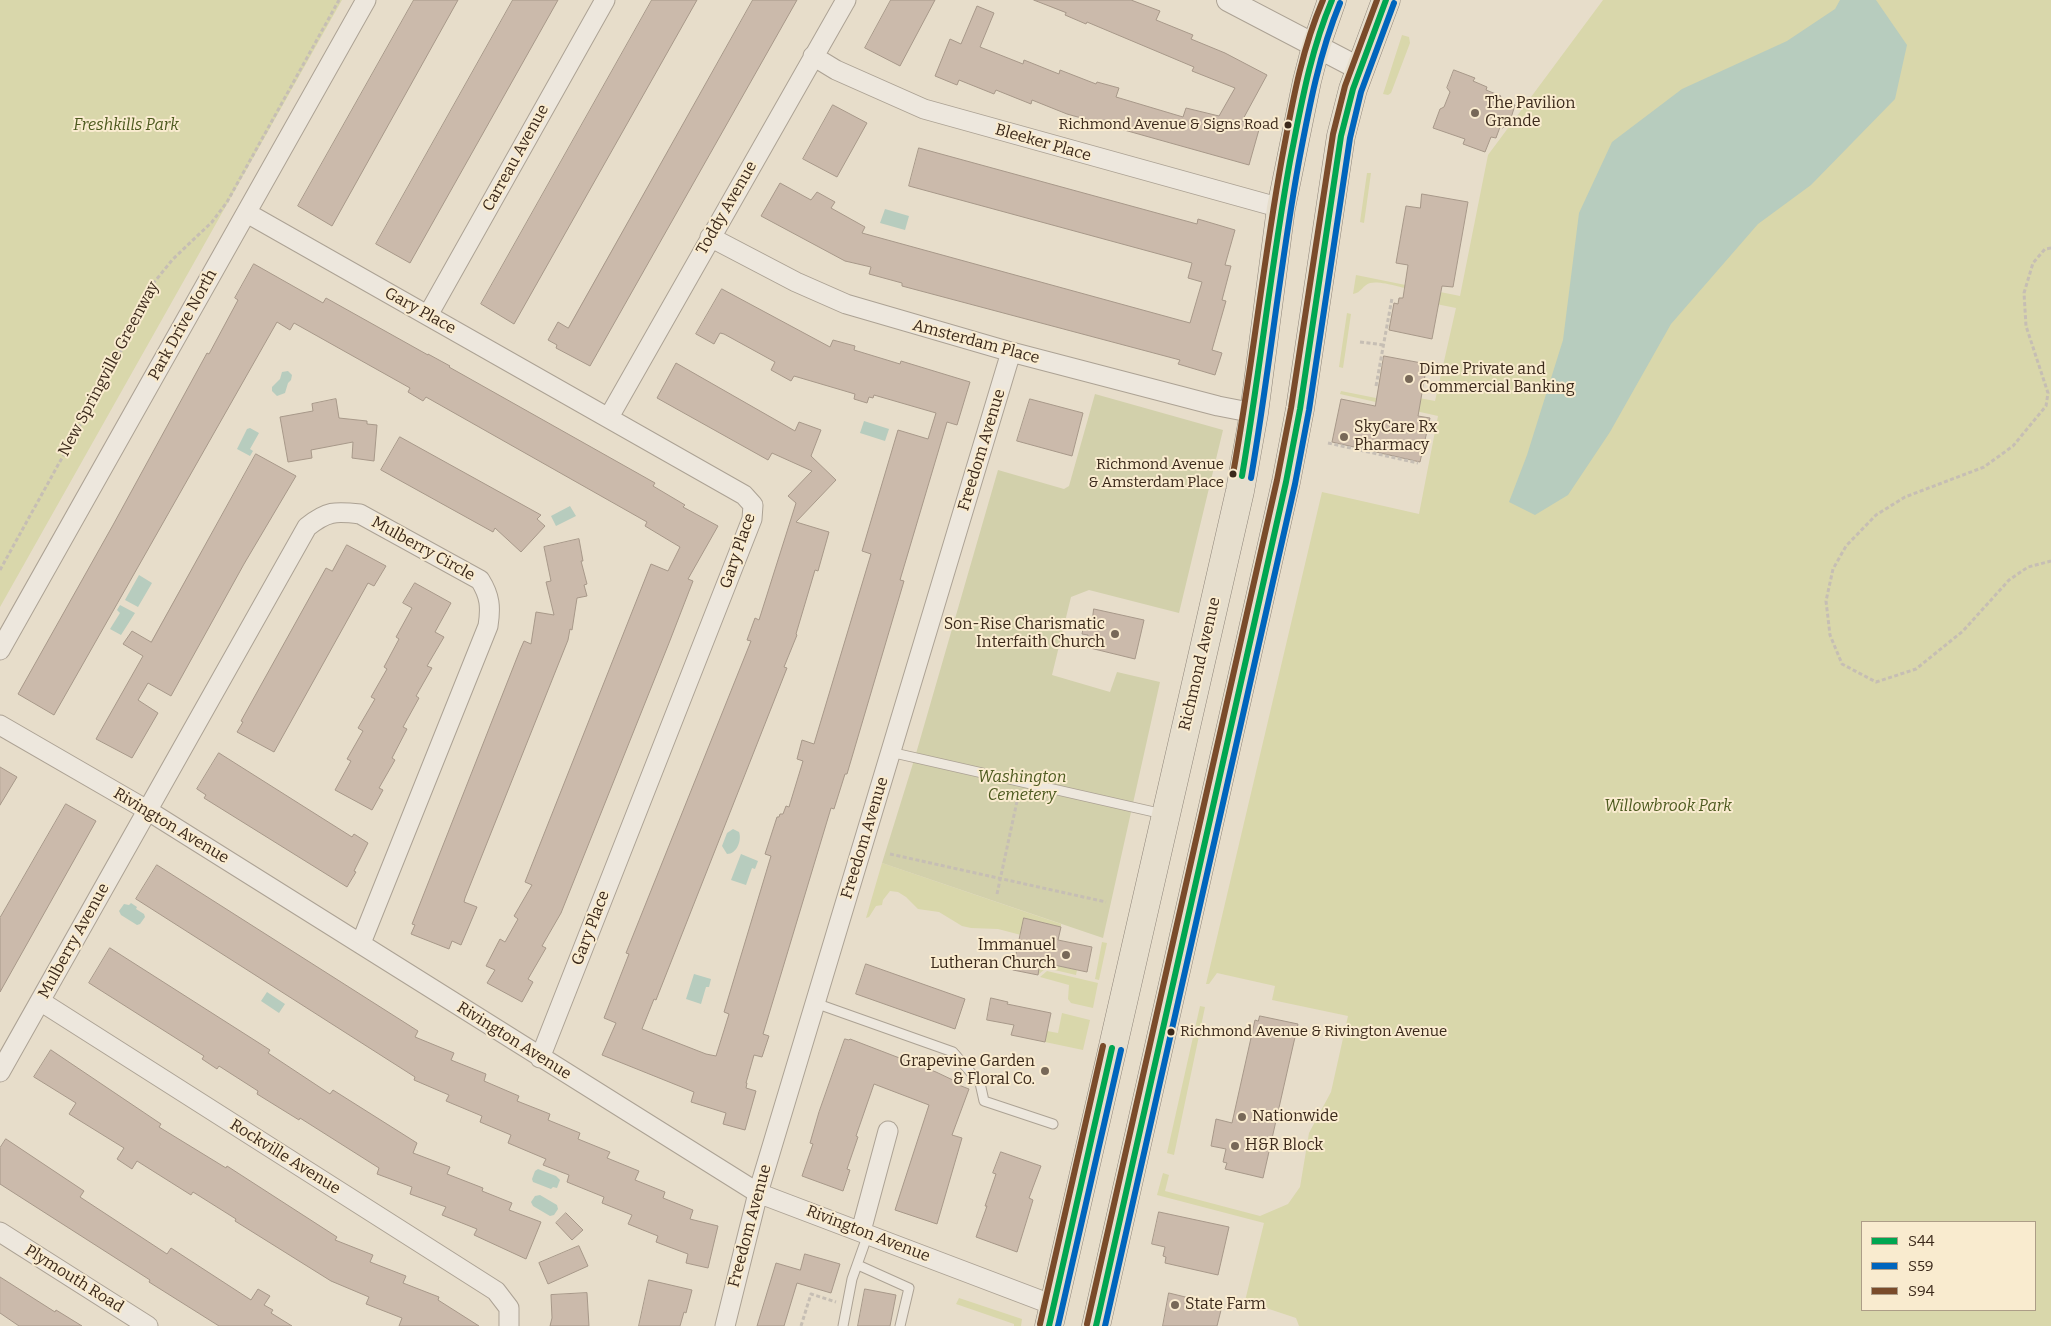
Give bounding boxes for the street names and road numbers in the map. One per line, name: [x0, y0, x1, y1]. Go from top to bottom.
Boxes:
street label: Carreau Avenue: [479, 101, 553, 215]
street label: Bleeker Place: [993, 120, 1093, 166]
street label: Toddy Avenue: [693, 158, 761, 258]
street label: Park Drive North: [145, 266, 221, 384]
street label: New Springville Greenway: [55, 278, 163, 460]
street label: Gary Place: [381, 284, 459, 338]
street label: Amsterdam Place: [910, 316, 1042, 368]
street label: Freedom Avenue: [954, 387, 1010, 513]
street label: Gary Place: [716, 511, 760, 591]
street label: Mulberry Circle: [368, 513, 478, 585]
street label: Richmond Avenue: [1175, 595, 1225, 733]
street label: Freedom Avenue: [837, 775, 893, 901]
street label: Rivington Avenue: [110, 784, 232, 868]
street label: Mulberry Avenue: [34, 880, 114, 1002]
street label: Gary Place: [568, 888, 614, 968]
street label: Rivington Avenue: [453, 998, 575, 1084]
street label: Rockville Avenue: [226, 1115, 344, 1199]
street label: Freedom Avenue: [724, 1162, 776, 1290]
street label: Rivington Avenue: [803, 1202, 933, 1266]
street label: Plymouth Road: [21, 1241, 127, 1317]

